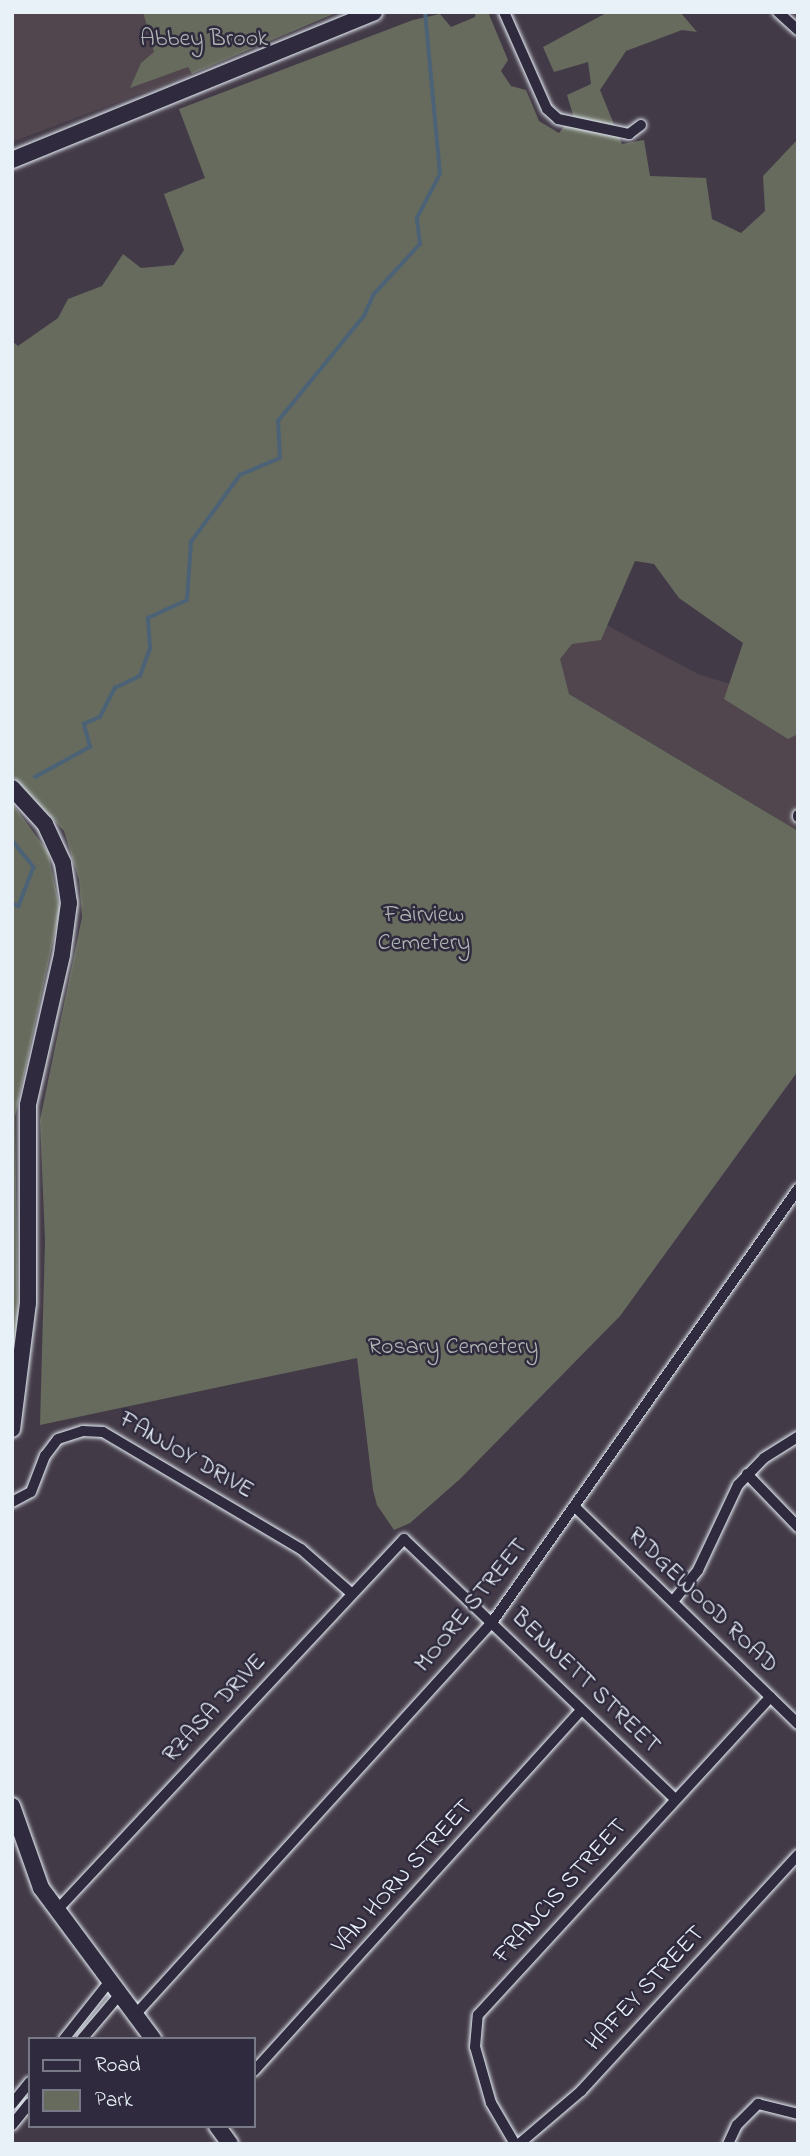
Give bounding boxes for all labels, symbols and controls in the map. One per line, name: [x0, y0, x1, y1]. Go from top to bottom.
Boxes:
park label: Abbey Brook: [140, 26, 268, 54]
park label: Fairview Cemetery: [378, 902, 470, 958]
park label: Rosary Cemetery: [368, 1334, 538, 1362]
street label: FANJOY DRIVE: [114, 1406, 258, 1506]
street label: RIDGEWOOD ROAD: [621, 1522, 783, 1680]
street label: MOORE STREET: [409, 1533, 535, 1679]
street label: BENNETT STREET: [504, 1603, 666, 1761]
street label: RZASA DRIVE: [157, 1648, 273, 1770]
street label: VAN HORN STREET: [326, 1794, 480, 1960]
street label: FRANCIS STREET: [488, 1814, 634, 1970]
street label: HAFEY STREET: [581, 1920, 711, 2058]
legend: [28, 2037, 256, 2128]
text: Road: [95, 2051, 141, 2081]
text: Park: [95, 2086, 133, 2116]

